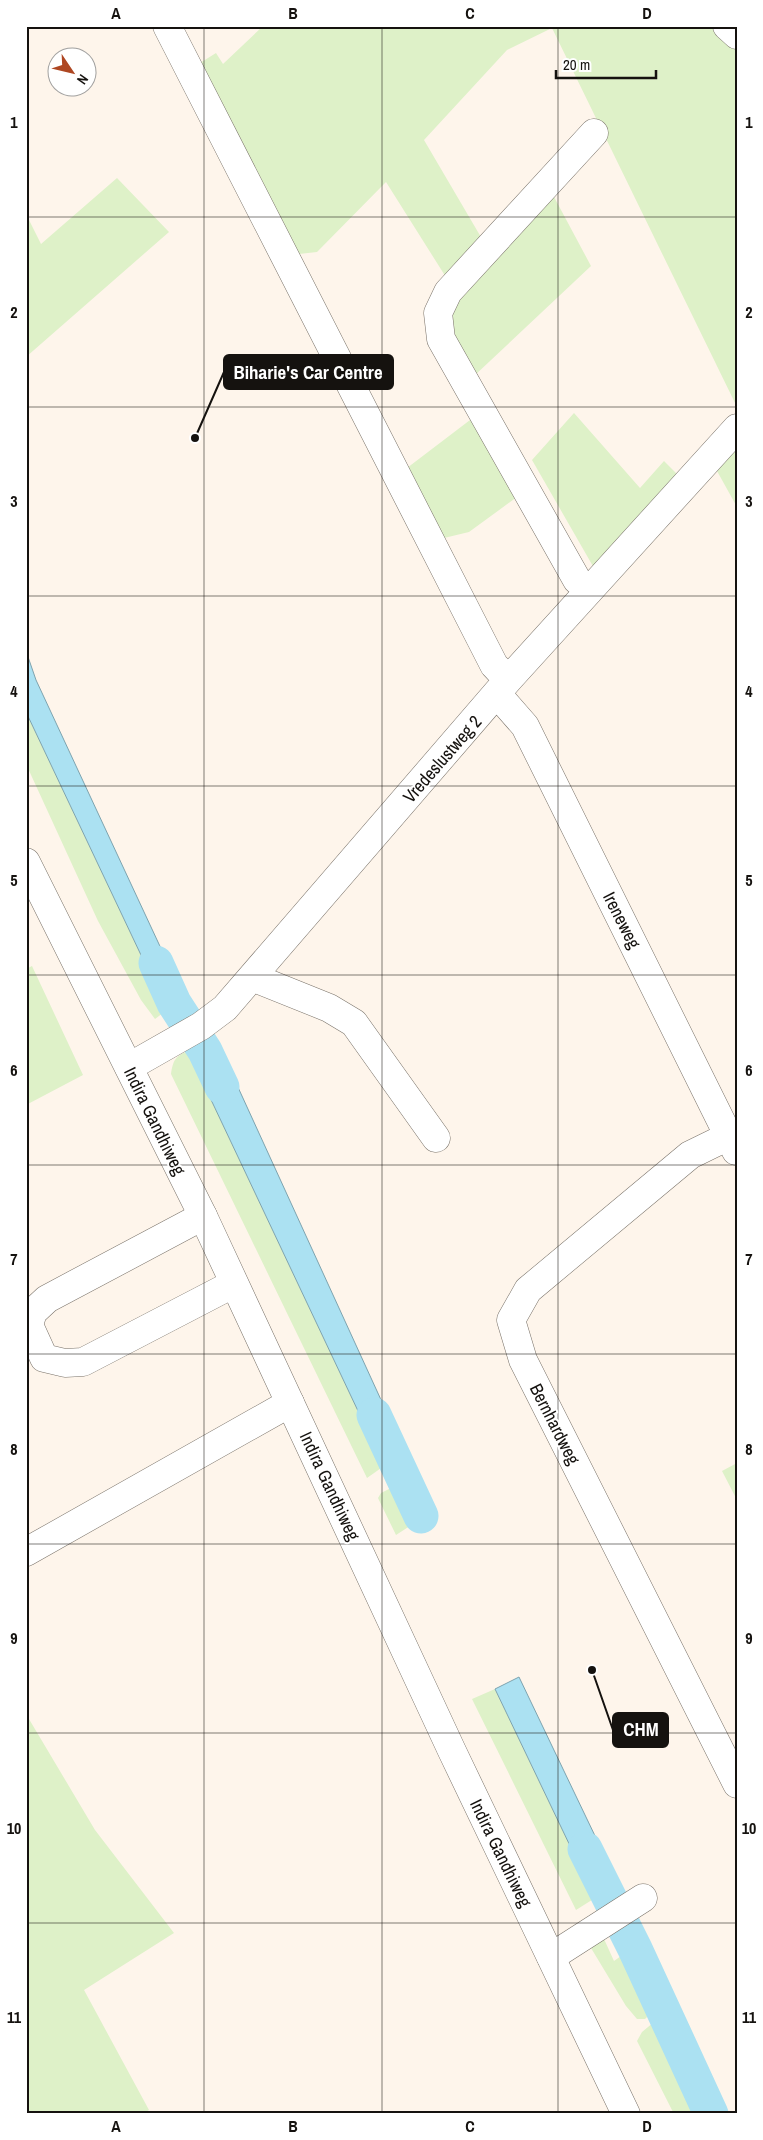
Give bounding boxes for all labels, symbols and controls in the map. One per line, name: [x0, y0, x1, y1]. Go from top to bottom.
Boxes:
text: A: [111, 2, 121, 24]
text: B: [288, 2, 298, 24]
text: C: [465, 2, 475, 24]
text: D: [642, 2, 652, 24]
north arrow: [48, 48, 98, 98]
scale bar: [556, 48, 656, 80]
text: 20 m: [563, 54, 590, 75]
text: N: [73, 71, 92, 88]
text: 1: [10, 111, 18, 133]
text: 1: [745, 111, 753, 133]
text: 2: [10, 301, 18, 323]
text: 2: [745, 301, 753, 323]
callout: Biharie's Car Centre: [224, 355, 393, 389]
text: Biharie's Car Centre: [233, 359, 383, 385]
text: 3: [10, 490, 18, 512]
text: 3: [745, 490, 753, 512]
text: 4: [10, 680, 18, 702]
text: 4: [745, 680, 753, 702]
street label: Vredeslustweg 2: [397, 710, 487, 808]
text: 5: [10, 869, 18, 891]
text: 5: [745, 869, 753, 891]
street label: Ireneweg: [597, 887, 647, 953]
text: 6: [10, 1059, 18, 1081]
text: 6: [745, 1059, 753, 1081]
street label: Indira Gandhiweg: [118, 1063, 192, 1180]
text: 7: [10, 1248, 18, 1270]
text: 7: [745, 1248, 753, 1270]
street label: Bernhardweg: [524, 1379, 586, 1469]
street label: Indira Gandhiweg: [294, 1428, 366, 1545]
text: 8: [10, 1438, 18, 1460]
text: 8: [745, 1438, 753, 1460]
text: 9: [10, 1627, 18, 1649]
text: 9: [745, 1627, 753, 1649]
callout: CHM: [613, 1713, 668, 1747]
text: CHM: [623, 1716, 659, 1742]
street label: Indira Gandhiweg: [464, 1795, 538, 1912]
text: 10: [7, 1817, 21, 1839]
text: 10: [742, 1817, 756, 1839]
text: 11: [7, 2006, 22, 2028]
text: 11: [742, 2006, 757, 2028]
text: A: [111, 2115, 121, 2137]
text: B: [288, 2115, 298, 2137]
text: C: [465, 2115, 475, 2137]
text: D: [642, 2115, 652, 2137]

